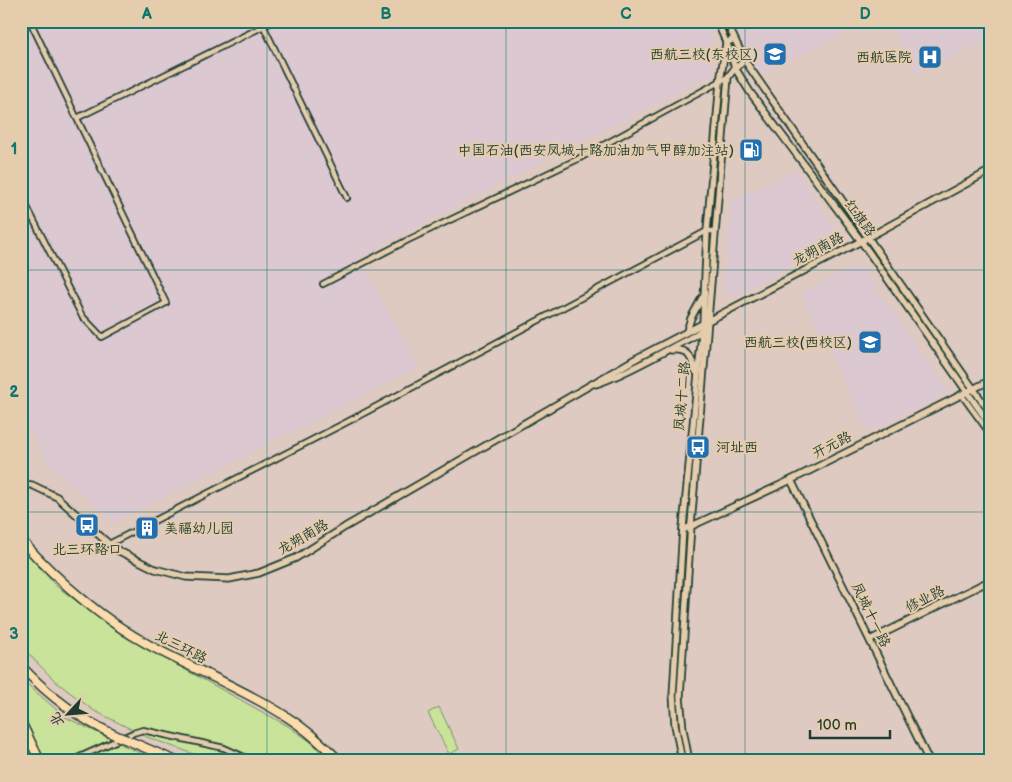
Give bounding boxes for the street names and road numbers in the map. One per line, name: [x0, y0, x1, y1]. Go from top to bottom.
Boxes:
street label: 红旗路: [841, 196, 879, 240]
street label: 龙朔南路: [789, 228, 847, 270]
street label: 凤城十二路: [670, 360, 694, 432]
street label: 开元路: [809, 428, 855, 462]
street label: 龙朔南路: [275, 516, 331, 558]
street label: 凤城十一路: [848, 580, 894, 650]
street label: 修业路: [902, 582, 948, 616]
street label: 北三环路: [152, 627, 210, 667]

